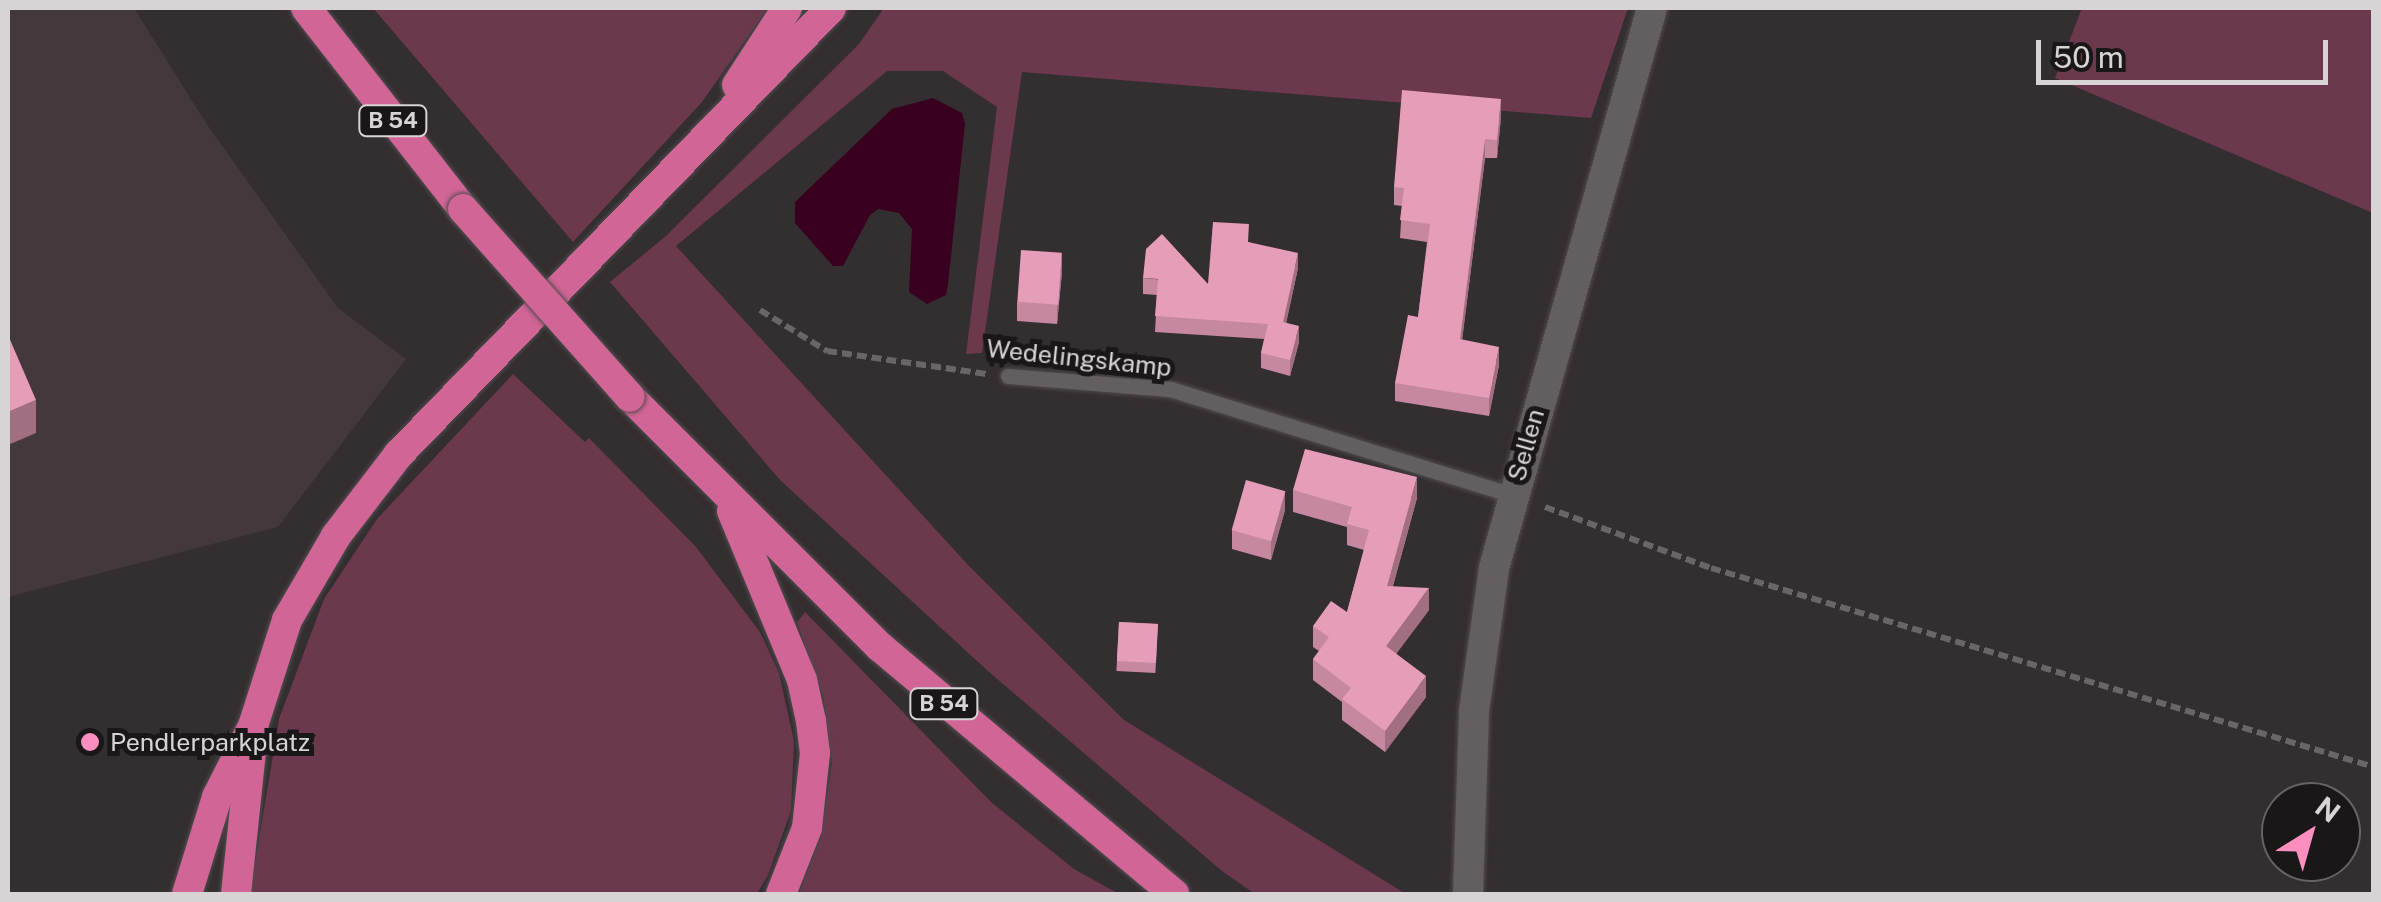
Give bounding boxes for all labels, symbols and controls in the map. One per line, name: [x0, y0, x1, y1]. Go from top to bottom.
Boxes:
scale bar: [2041, 20, 2334, 82]
text: 50 m: [2053, 39, 2124, 75]
road number: B 54: [358, 104, 428, 138]
street label: Wedelingskamp: [985, 333, 1173, 383]
street label: Sellen: [1501, 405, 1551, 485]
road number: B 54: [909, 687, 979, 721]
place label: Pendlerparkplatz: [110, 727, 310, 757]
marker: Pendlerparkplatz: [79, 731, 101, 753]
north arrow: [2261, 782, 2361, 882]
text: N: [2309, 789, 2347, 829]

